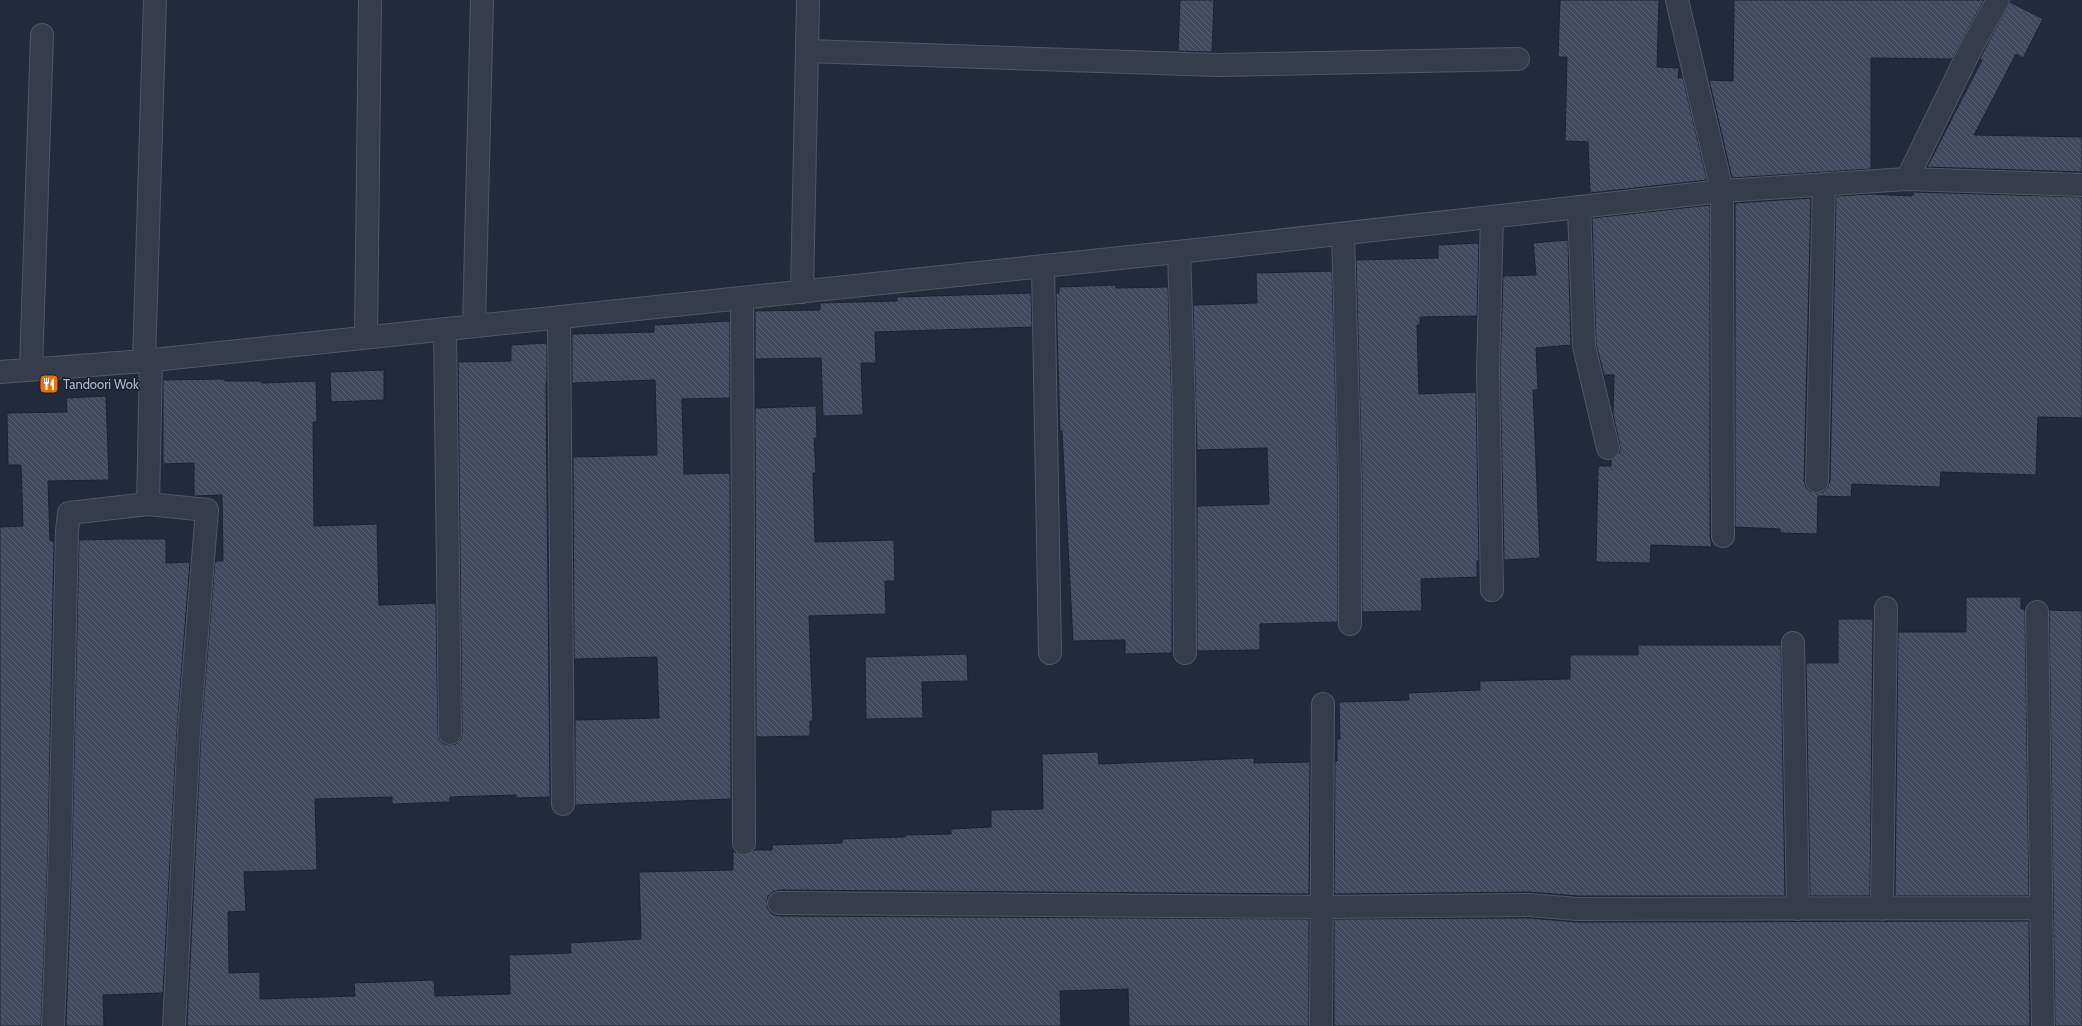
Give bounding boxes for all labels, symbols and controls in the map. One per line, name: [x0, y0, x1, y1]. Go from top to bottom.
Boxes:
restaurant icon: Tandoori Wok: [38, 373, 60, 395]
place label: Tandoori Wok: [63, 376, 139, 392]

